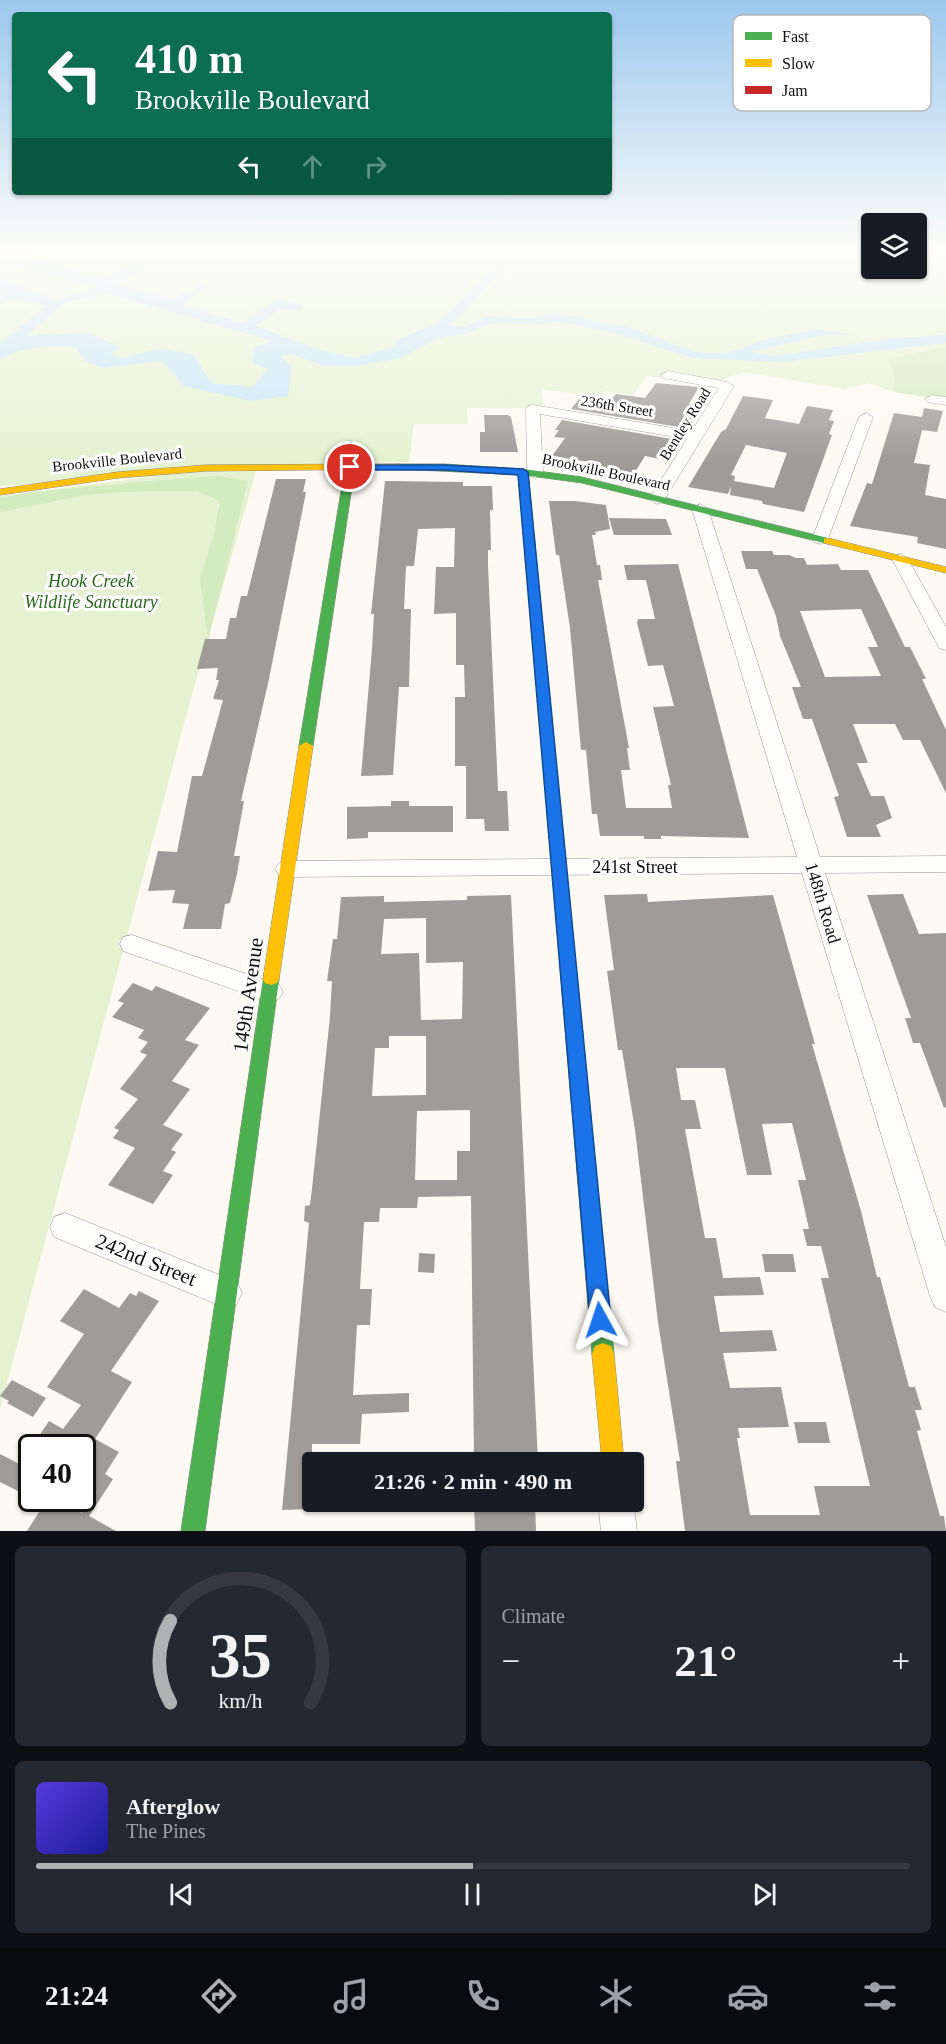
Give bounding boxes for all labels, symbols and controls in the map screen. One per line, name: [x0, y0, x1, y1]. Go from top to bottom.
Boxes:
legend: [733, 15, 931, 111]
text: Fast: [782, 28, 809, 45]
icon: left: [36, 36, 114, 114]
text: 410 m: [135, 36, 244, 82]
text: Slow: [782, 55, 815, 72]
text: Jam: [782, 82, 808, 99]
text: Brookville Boulevard: [135, 85, 370, 115]
icon: left: [233, 150, 266, 183]
icon: ahead: [296, 150, 329, 183]
icon: right: [359, 150, 392, 183]
map controls: [861, 213, 927, 279]
button: layers: [861, 213, 927, 279]
street label: Bentley Road: [656, 385, 714, 463]
street label: 236th Street: [580, 392, 655, 420]
pin: [324, 441, 375, 492]
street label: Brookville Boulevard: [51, 445, 183, 475]
icon: arrive: [333, 450, 366, 483]
street label: Brookville Boulevard: [541, 451, 672, 493]
park label: Hook Creek Wildlife Sanctuary: [24, 571, 158, 612]
street label: 241st Street: [592, 857, 678, 877]
street label: 148th Road: [801, 860, 845, 946]
street label: 149th Avenue: [228, 936, 268, 1054]
street label: 242nd Street: [92, 1229, 200, 1291]
position arrow: [568, 1288, 632, 1352]
speed limit sign: 40: [18, 1434, 96, 1512]
text: 21:26 · 2 min · 490 m: [374, 1469, 572, 1494]
text: Climate: [502, 1605, 565, 1627]
text: 35: [209, 1621, 271, 1690]
text: 21°: [674, 1636, 737, 1686]
text: −: [502, 1643, 520, 1679]
text: +: [891, 1643, 910, 1679]
text: km/h: [218, 1689, 263, 1713]
text: Afterglow: [126, 1794, 220, 1819]
text: The Pines: [126, 1820, 205, 1842]
icon: previous: [165, 1878, 198, 1911]
icon: pause: [456, 1878, 489, 1911]
icon: next: [748, 1878, 781, 1911]
icon: directions: [198, 1975, 240, 2017]
icon: music: [330, 1975, 372, 2017]
icon: phone: [462, 1975, 504, 2017]
icon: climate: [595, 1975, 637, 2017]
icon: car: [727, 1975, 769, 2017]
icon: filters: [859, 1975, 901, 2017]
text: 21:24: [45, 1981, 108, 2011]

